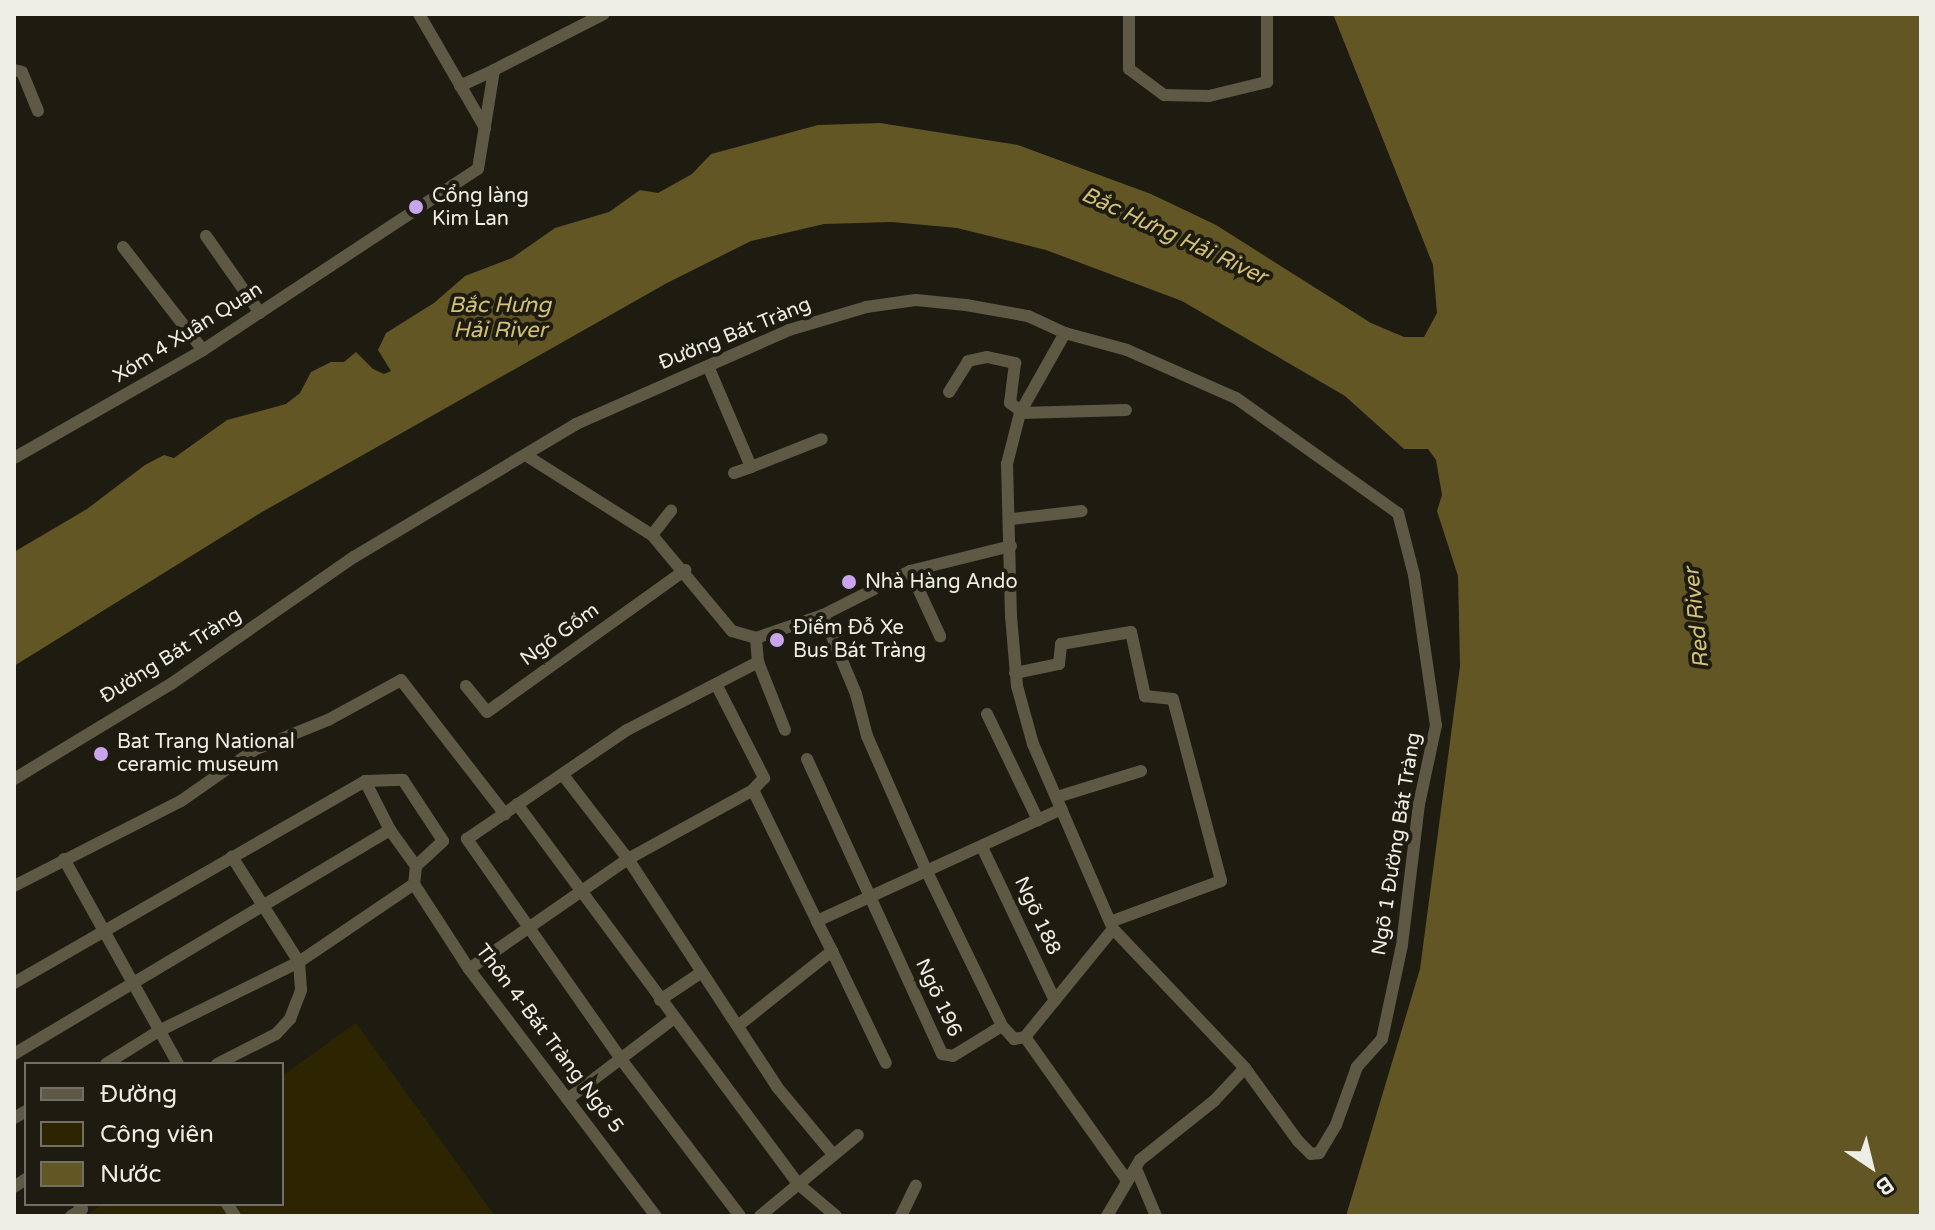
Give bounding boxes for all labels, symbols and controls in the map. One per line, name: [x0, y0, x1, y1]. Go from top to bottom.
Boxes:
water label: Bắc Hưng Hải River: [1077, 181, 1271, 291]
place label: Cổng làng Kim Lan: [432, 184, 529, 231]
marker: Cổng làng Kim Lan: [407, 198, 425, 216]
street label: Xóm 4 Xuân Quan: [109, 277, 267, 389]
water label: Bắc Hưng Hải River: [449, 292, 551, 344]
street label: Đường Bát Tràng: [655, 293, 815, 375]
water label: Red River: [1679, 566, 1715, 670]
place label: Nhà Hàng Ando: [865, 570, 1018, 594]
marker: Nhà Hàng Ando: [840, 573, 858, 591]
street label: Ngõ Gốm: [516, 598, 604, 672]
street label: Đường Bát Tràng: [96, 603, 246, 709]
place label: Điểm Đỗ Xe Bus Bát Tràng: [793, 616, 926, 663]
marker: Điểm Đỗ Xe Bus Bát Tràng: [768, 631, 786, 649]
place label: Bat Trang National ceramic museum: [117, 730, 295, 777]
street label: Ngõ 1 Đường Bát Tràng: [1368, 731, 1426, 957]
marker: Bat Trang National ceramic museum: [92, 745, 110, 763]
street label: Ngõ 188: [1008, 873, 1066, 959]
street label: Thôn 4-Bát Tràng Ngõ 5: [470, 940, 628, 1138]
street label: Ngõ 196: [909, 955, 967, 1041]
legend: [24, 1062, 284, 1206]
text: Đường: [100, 1080, 177, 1109]
text: Công viên: [100, 1120, 214, 1149]
north arrow: [1831, 1126, 1911, 1206]
text: Nước: [100, 1160, 161, 1189]
text: B: [1871, 1171, 1898, 1201]

